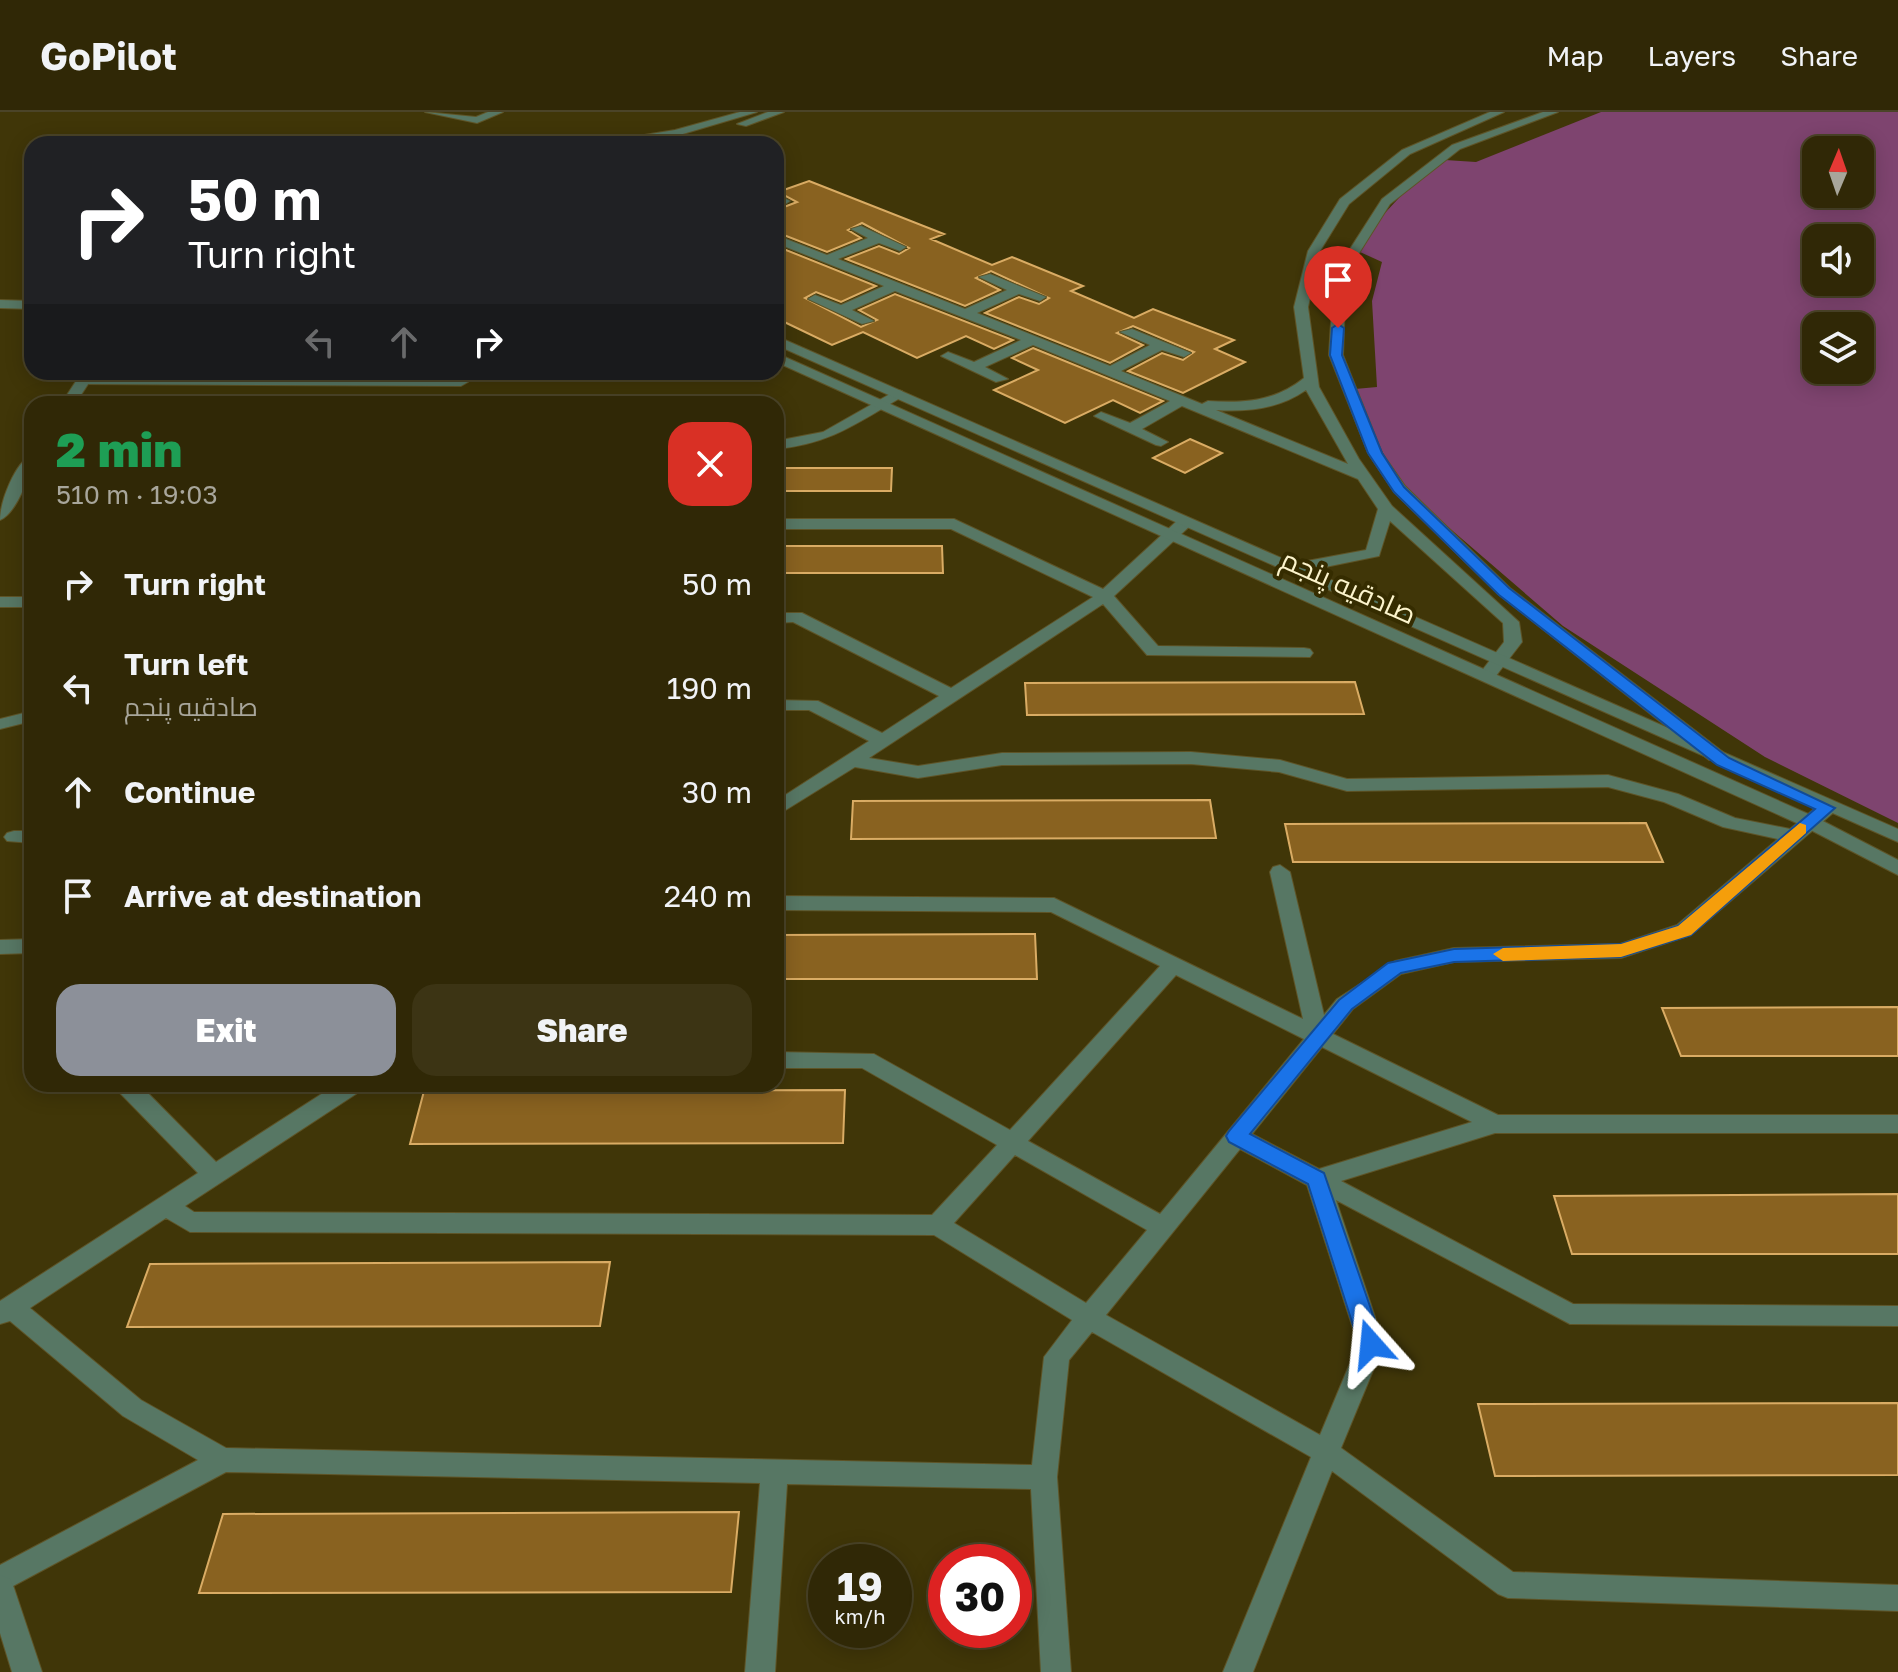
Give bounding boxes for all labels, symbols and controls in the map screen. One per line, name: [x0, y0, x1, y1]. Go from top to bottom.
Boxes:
text: GoPilot: [40, 33, 177, 78]
text: Map: [1546, 39, 1604, 72]
text: Layers: [1648, 39, 1736, 72]
text: Share: [1780, 39, 1858, 72]
north arrow: [1802, 136, 1874, 208]
map controls: [1802, 136, 1874, 384]
text: 50 m: [188, 165, 322, 232]
icon: right: [56, 168, 160, 272]
button: sound: [1802, 224, 1874, 296]
text: Turn right: [188, 233, 356, 276]
pin: [1304, 246, 1372, 328]
icon: arrive: [1316, 258, 1360, 302]
button: layers: [1802, 312, 1874, 384]
icon: left: [298, 320, 342, 364]
icon: ahead: [382, 320, 426, 364]
icon: right: [466, 320, 510, 364]
text: 2 min: [56, 420, 182, 478]
button: close: [668, 422, 752, 506]
text: 510 m · 19:03: [56, 479, 218, 510]
street label: صادقیه پنجم: [1275, 542, 1422, 634]
icon: right: [56, 562, 100, 606]
text: Turn right: [124, 566, 266, 602]
text: 50 m: [682, 566, 752, 602]
text: Turn left: [124, 646, 249, 682]
icon: left: [56, 666, 100, 710]
text: 190 m: [667, 670, 752, 706]
text: صادقیه پنجم: [124, 691, 258, 722]
icon: ahead: [56, 770, 100, 814]
text: Continue: [124, 774, 255, 810]
text: 30 m: [682, 774, 752, 810]
icon: arrive: [56, 874, 100, 918]
text: Arrive at destination: [124, 878, 421, 914]
text: 240 m: [664, 878, 752, 914]
button: Exit: [56, 984, 396, 1076]
button: Share: [412, 984, 752, 1076]
position arrow: [1329, 1302, 1413, 1386]
speed limit sign: 30: [928, 1544, 1032, 1648]
text: 19: [837, 1562, 883, 1610]
text: km/h: [835, 1604, 885, 1628]

